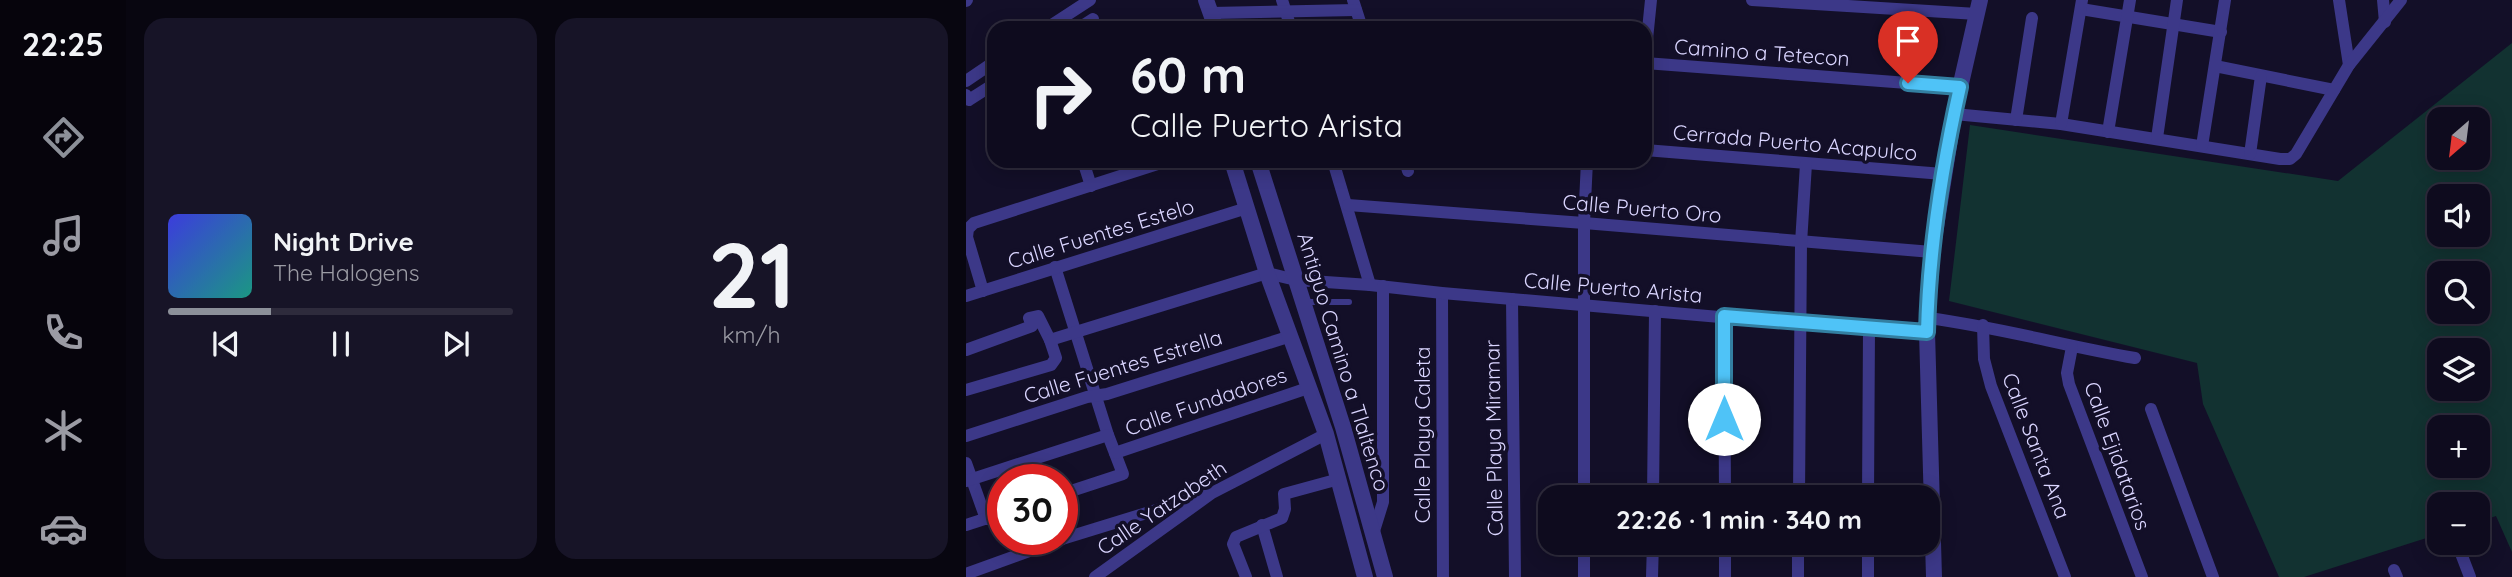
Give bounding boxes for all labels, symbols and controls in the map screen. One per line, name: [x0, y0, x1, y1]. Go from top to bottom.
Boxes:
pin: [1878, 11, 1938, 83]
icon: arrive: [1889, 22, 1927, 60]
text: 22:25: [22, 24, 104, 64]
street label: Camino a Tetecon: [1674, 33, 1851, 71]
text: 60 m: [1130, 44, 1246, 105]
icon: right: [1015, 49, 1106, 140]
text: Calle Puerto Arista: [1130, 105, 1403, 145]
north arrow: [2427, 107, 2490, 170]
map controls: [2427, 107, 2490, 555]
icon: directions: [39, 113, 88, 162]
street label: Cerrada Puerto Acapulco: [1672, 118, 1918, 166]
button: sound: [2427, 184, 2490, 247]
street label: Calle Puerto Oro: [1561, 188, 1723, 228]
street label: Calle Fuentes Estelo: [1004, 192, 1197, 274]
icon: music: [39, 211, 88, 260]
text: 21: [708, 217, 795, 331]
text: Night Drive: [273, 225, 414, 258]
street label: Antiguo Camino a Tlaltenco: [1292, 229, 1396, 494]
text: The Halogens: [273, 258, 420, 287]
button: search: [2427, 261, 2490, 324]
street label: Calle Puerto Arista: [1523, 266, 1703, 308]
icon: phone: [39, 308, 88, 357]
text: km/h: [722, 320, 781, 349]
street label: Calle Fuentes Estrella: [1020, 323, 1225, 409]
icon: previous: [207, 325, 245, 363]
icon: pause: [322, 325, 360, 363]
icon: next: [437, 325, 475, 363]
button: layers: [2427, 338, 2490, 401]
street label: Calle Playa Miramar: [1478, 340, 1508, 536]
street label: Calle Playa Caleta: [1409, 347, 1435, 523]
street label: Calle Fundadores: [1121, 361, 1290, 441]
street label: Calle Santa Ana: [1997, 369, 2077, 522]
street label: Calle Ejidatarios: [2079, 378, 2157, 533]
position arrow: [1687, 382, 1761, 456]
icon: climate: [39, 406, 88, 455]
button: +: [2427, 415, 2490, 478]
street label: Calle Yatzabeth: [1092, 454, 1231, 560]
speed limit sign: 30: [987, 464, 1078, 555]
button: −: [2427, 492, 2490, 555]
text: 22:26 · 1 min · 340 m: [1616, 503, 1862, 536]
icon: car: [39, 504, 88, 553]

